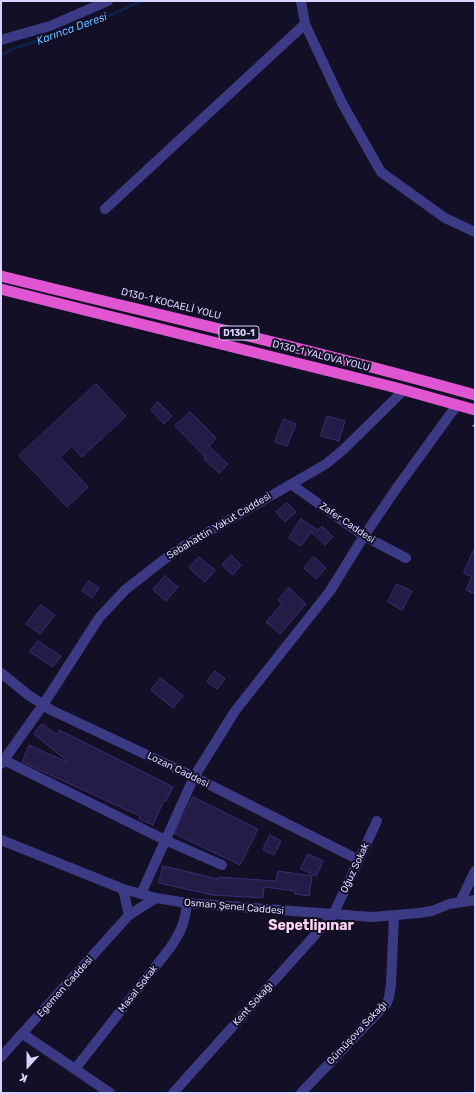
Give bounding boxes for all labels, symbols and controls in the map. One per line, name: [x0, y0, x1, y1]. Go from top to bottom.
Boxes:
water label: Karınca Deresi: [35, 10, 109, 48]
street label: D130-1 KOCAELİ YOLU: [120, 286, 222, 322]
road number: D130-1: [219, 326, 259, 340]
street label: D130-1 YALOVA YOLU: [271, 338, 371, 374]
street label: Sebahattin Yakut Caddesi: [165, 490, 273, 562]
street label: Zafer Caddesi: [317, 500, 377, 546]
street label: Lozan Caddesi: [145, 750, 211, 790]
street label: Oğuz Sokak: [338, 841, 372, 895]
street label: Osman Şenel Caddesi: [183, 897, 285, 917]
district label: Sepetlipınar: [268, 918, 354, 934]
street label: Egemen Caddesi: [35, 954, 95, 1020]
street label: Masal Sokak: [116, 963, 160, 1015]
street label: Kent Sokağı: [230, 980, 276, 1028]
street label: Gümüşova Sokağı: [324, 999, 390, 1067]
north arrow: [8, 1046, 48, 1086]
text: K: [18, 1070, 29, 1085]

